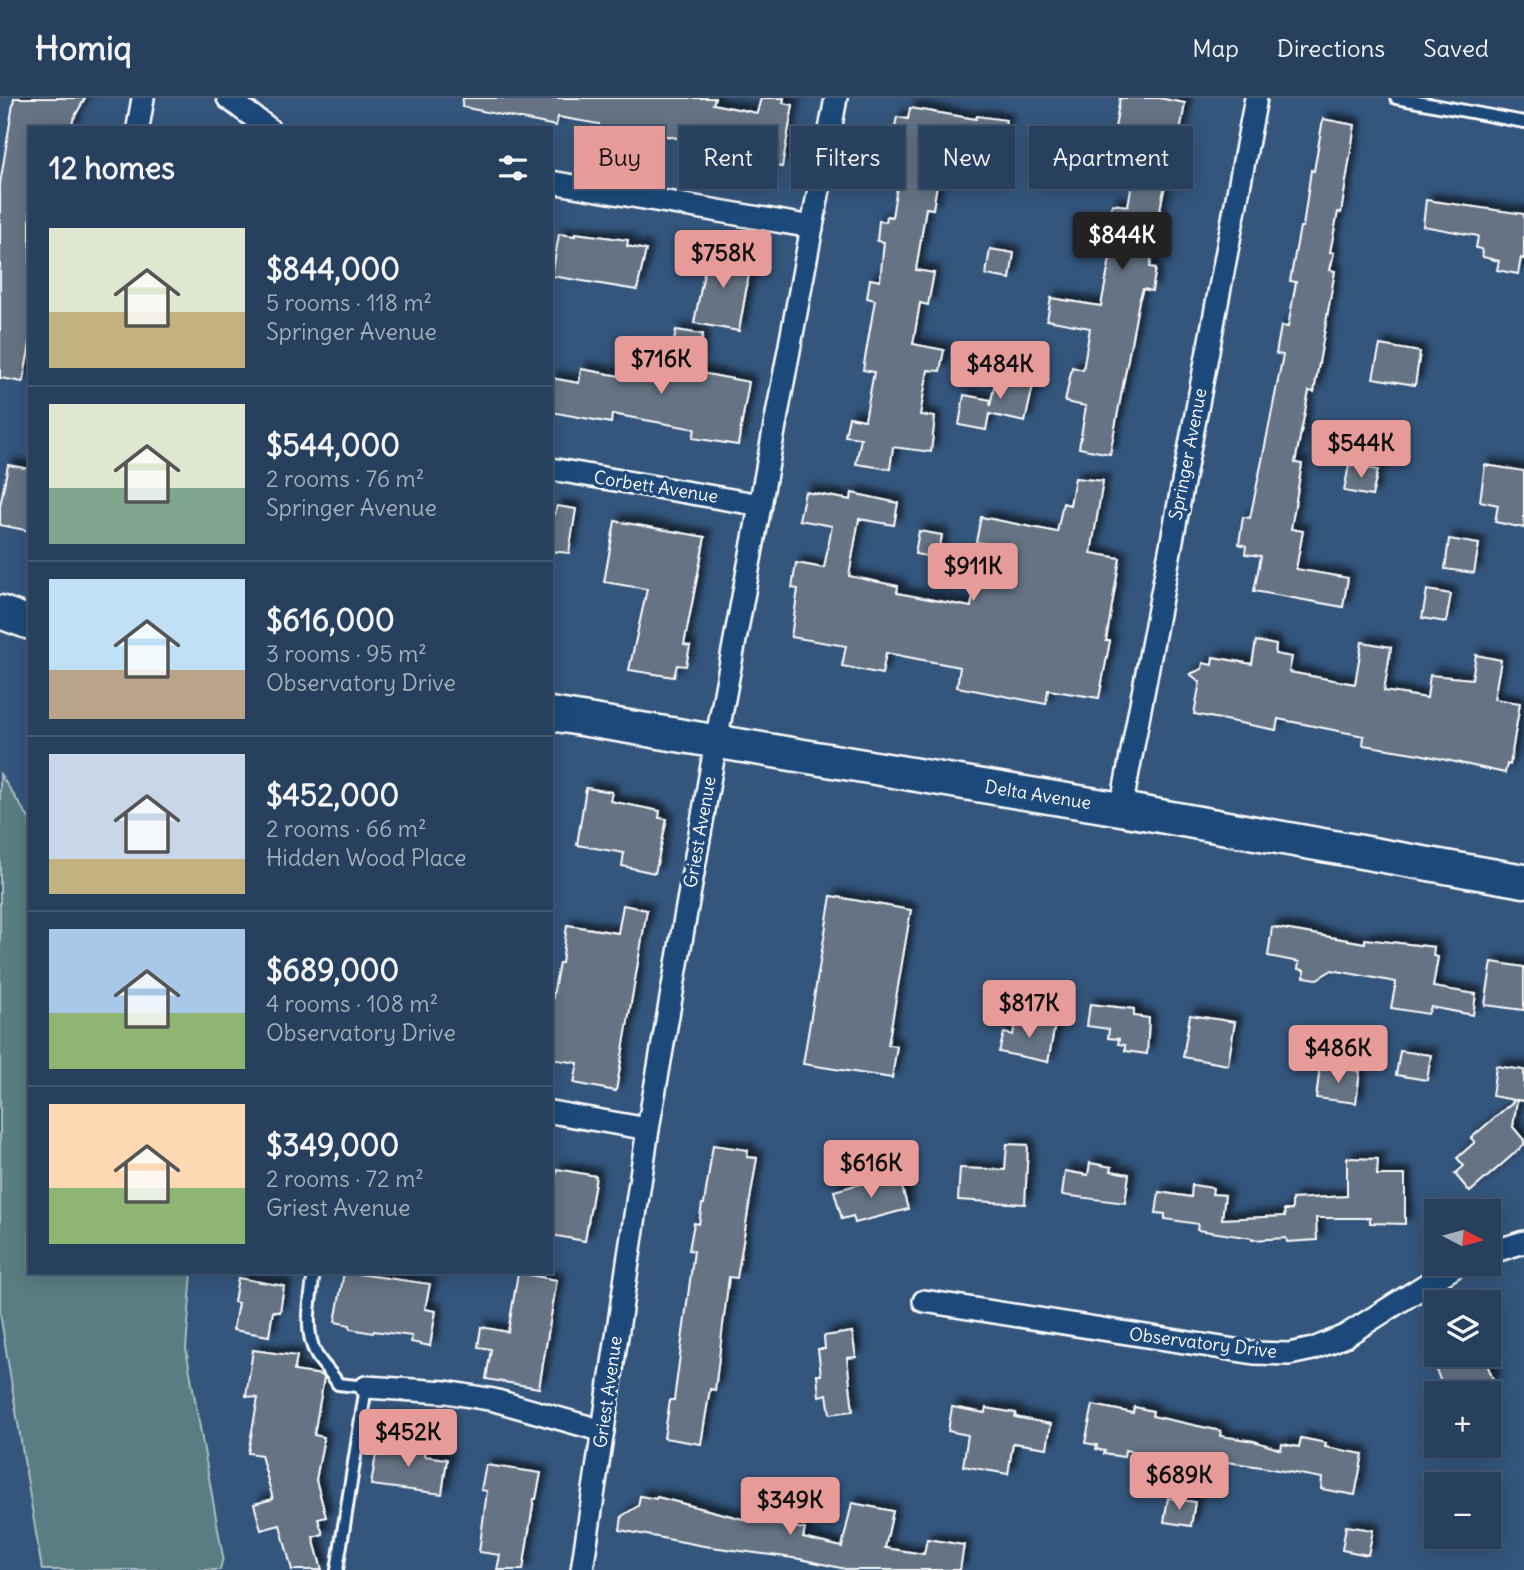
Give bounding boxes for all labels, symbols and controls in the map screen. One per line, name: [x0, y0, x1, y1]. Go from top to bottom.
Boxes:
text: Homiq: [35, 27, 132, 69]
text: Map: [1192, 33, 1239, 63]
text: Directions: [1277, 33, 1385, 63]
text: Saved: [1423, 33, 1489, 63]
chip: Buy: [574, 126, 665, 189]
chip: Rent: [679, 126, 777, 189]
chip: Filters: [791, 126, 905, 189]
chip: New: [919, 126, 1015, 189]
chip: Apartment: [1029, 126, 1193, 189]
text: 12 homes: [49, 149, 175, 187]
icon: filters: [494, 149, 532, 187]
pin: $844K: [1073, 212, 1171, 272]
text: $844K: [1089, 220, 1155, 249]
pin: $758K: [674, 230, 772, 290]
text: $758K: [691, 238, 755, 267]
text: $844,000: [266, 250, 400, 288]
icon: home: [105, 256, 189, 340]
text: 5 rooms · 118 m²: [266, 288, 432, 317]
text: Springer Avenue: [266, 317, 437, 346]
pin: $716K: [612, 336, 710, 396]
pin: $484K: [951, 342, 1049, 401]
text: $716K: [631, 344, 691, 373]
text: $484K: [967, 349, 1033, 378]
street label: Springer Avenue: [1163, 386, 1212, 522]
pin: $544K: [1312, 420, 1410, 480]
text: $544,000: [266, 426, 400, 464]
text: $544K: [1328, 428, 1394, 457]
icon: home: [105, 432, 189, 516]
text: 2 rooms · 76 m²: [266, 464, 424, 493]
street label: Corbett Avenue: [592, 465, 720, 508]
text: Springer Avenue: [266, 493, 437, 522]
pin: $911K: [924, 544, 1022, 603]
text: $911K: [944, 551, 1002, 580]
text: $616,000: [266, 601, 395, 639]
icon: home: [105, 607, 189, 691]
text: 3 rooms · 95 m²: [266, 639, 427, 668]
text: Observatory Drive: [266, 668, 456, 697]
street label: Griest Avenue: [678, 774, 721, 890]
street label: Delta Avenue: [983, 775, 1093, 814]
text: $452,000: [266, 776, 399, 814]
icon: home: [105, 782, 189, 866]
text: 2 rooms · 66 m²: [266, 814, 427, 843]
text: Hidden Wood Place: [266, 843, 466, 872]
text: $689,000: [266, 951, 399, 989]
icon: home: [105, 957, 189, 1041]
pin: $817K: [980, 981, 1078, 1040]
text: $817K: [999, 988, 1059, 1017]
text: 4 rooms · 108 m²: [266, 989, 438, 1018]
text: Observatory Drive: [266, 1018, 456, 1047]
pin: $486K: [1289, 1026, 1387, 1085]
text: $486K: [1305, 1033, 1371, 1062]
text: $349,000: [266, 1126, 399, 1164]
icon: home: [105, 1132, 189, 1216]
pin: $616K: [822, 1140, 920, 1200]
text: $616K: [840, 1148, 902, 1177]
text: 2 rooms · 72 m²: [266, 1164, 424, 1193]
text: Griest Avenue: [266, 1193, 410, 1222]
north arrow: [1424, 1199, 1502, 1276]
map controls: [1424, 1199, 1501, 1549]
button: layers: [1424, 1290, 1501, 1367]
street label: Observatory Drive: [1128, 1322, 1278, 1363]
street label: Griest Avenue: [588, 1334, 627, 1449]
button: +: [1424, 1381, 1501, 1458]
pin: $452K: [359, 1410, 457, 1469]
text: $452K: [375, 1417, 441, 1446]
pin: $689K: [1130, 1452, 1228, 1512]
text: $689K: [1146, 1460, 1212, 1489]
button: −: [1424, 1472, 1501, 1549]
pin: $349K: [741, 1478, 839, 1537]
text: $349K: [757, 1485, 823, 1514]

